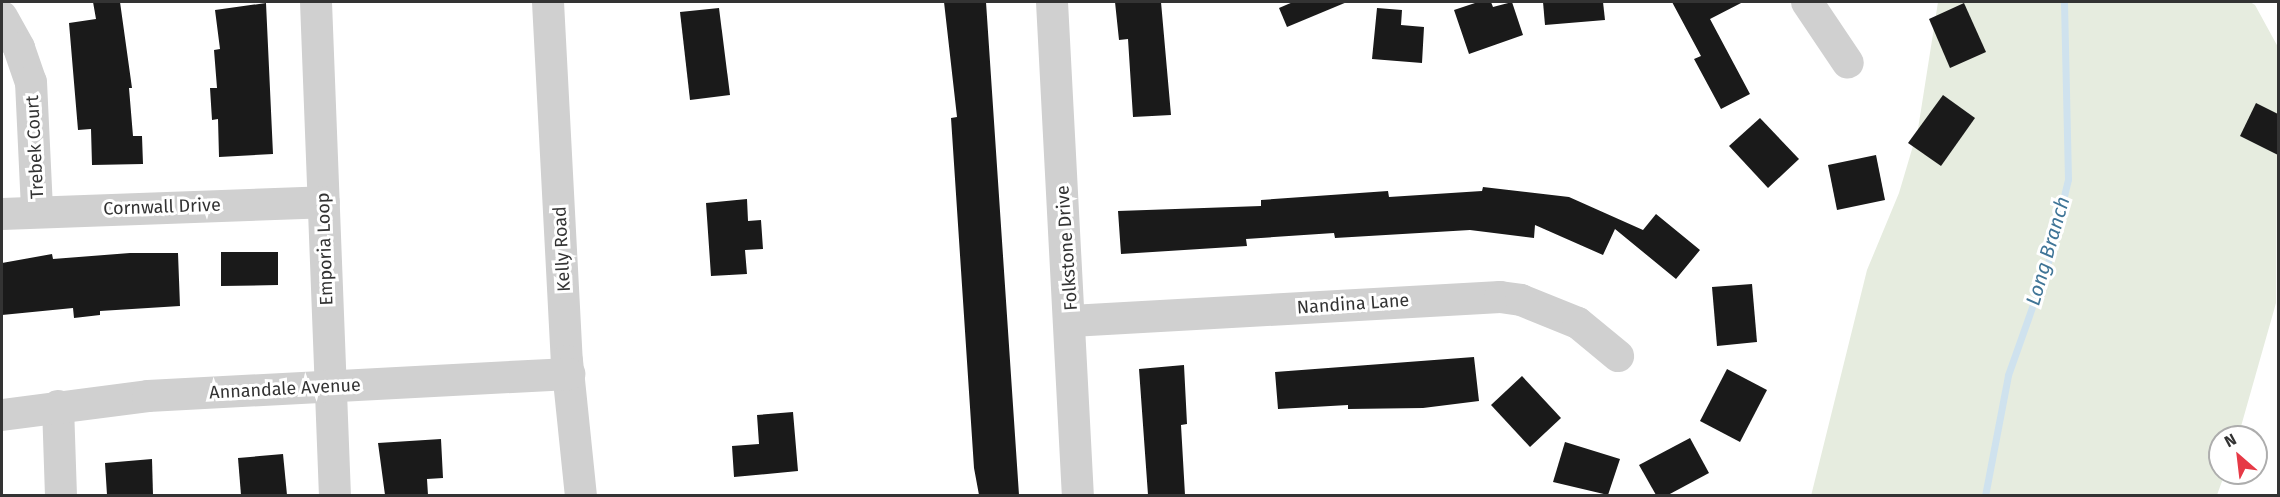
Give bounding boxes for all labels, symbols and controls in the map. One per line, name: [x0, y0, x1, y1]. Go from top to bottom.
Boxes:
street label: Trebek Court: [22, 95, 48, 199]
street label: Folkstone Drive: [1052, 185, 1082, 311]
street label: Emporia Loop: [312, 192, 338, 306]
street label: Cornwall Drive: [103, 194, 221, 220]
water label: Long Branch: [2021, 194, 2075, 308]
street label: Kelly Road: [549, 206, 575, 292]
street label: Nandina Lane: [1296, 289, 1410, 319]
street label: Annandale Avenue: [209, 374, 361, 404]
north arrow: [2208, 425, 2268, 485]
text: N: [2221, 430, 2239, 451]

